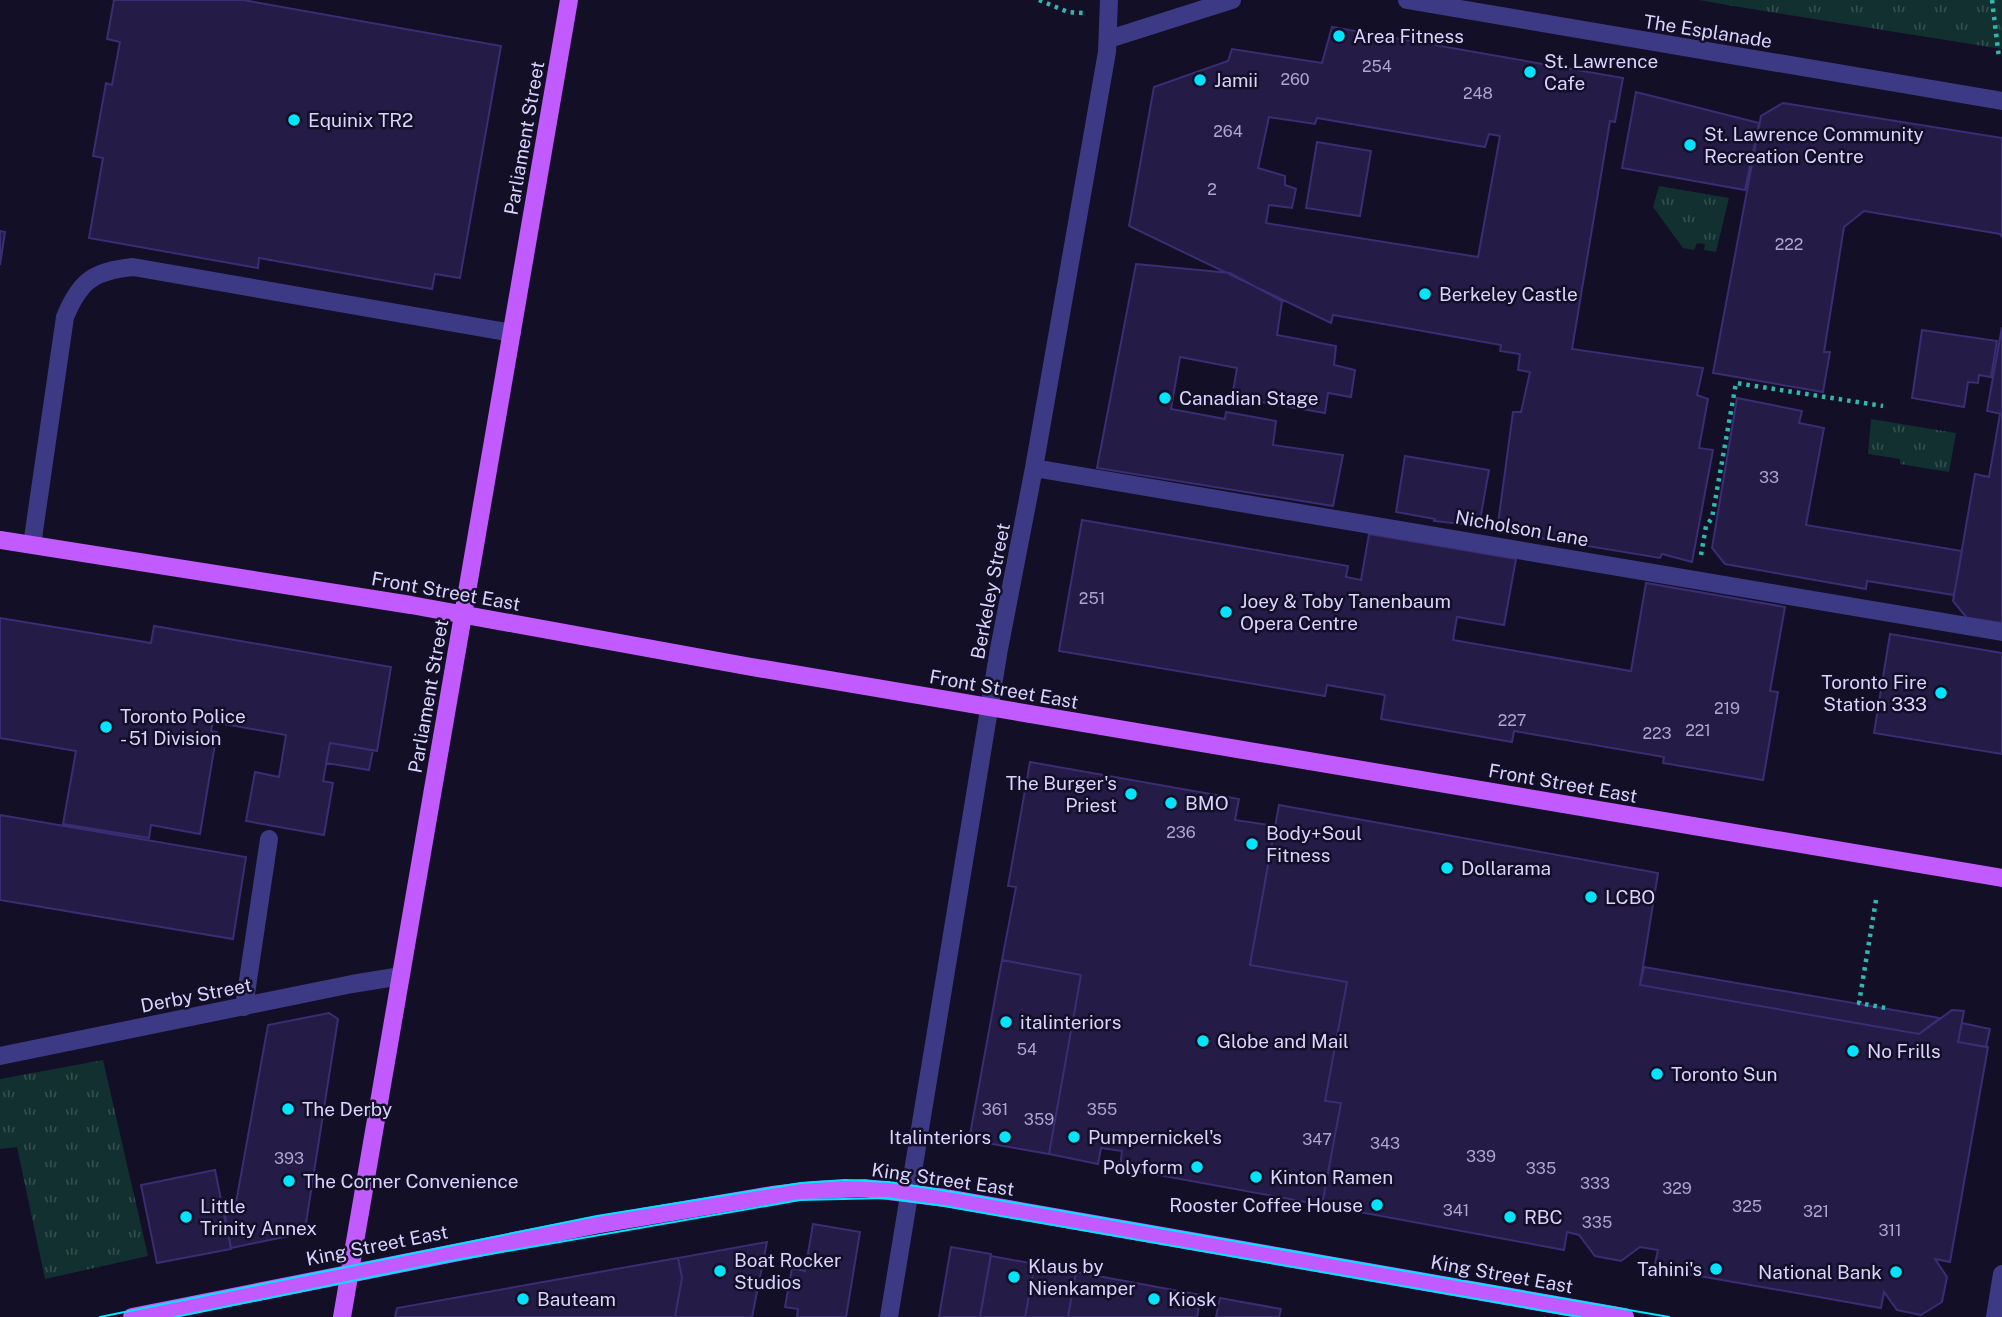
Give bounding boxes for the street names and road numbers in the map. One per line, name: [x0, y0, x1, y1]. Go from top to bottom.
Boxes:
street label: The Esplanade: [1642, 10, 1774, 52]
street label: Parliament Street: [500, 59, 548, 217]
street label: Nicholson Lane: [1453, 505, 1591, 551]
street label: Berkeley Street: [966, 521, 1014, 661]
street label: Front Street East: [370, 567, 522, 615]
street label: Parliament Street: [404, 617, 452, 775]
street label: Front Street East: [928, 665, 1080, 713]
street label: Front Street East: [1487, 759, 1639, 807]
street label: Derby Street: [139, 973, 253, 1017]
street label: King Street East: [870, 1158, 1016, 1200]
street label: King Street East: [304, 1220, 450, 1270]
street label: King Street East: [1429, 1251, 1575, 1297]

